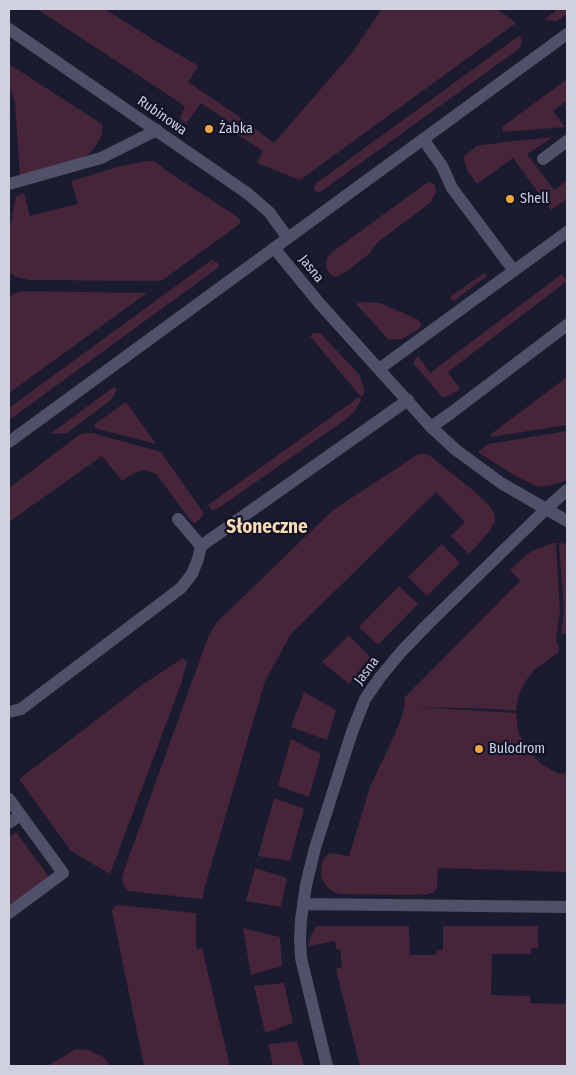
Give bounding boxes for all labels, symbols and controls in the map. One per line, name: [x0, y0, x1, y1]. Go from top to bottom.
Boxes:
street label: Rubinowa: [134, 93, 190, 139]
place label: Żabka: [219, 121, 253, 137]
marker: Żabka: [203, 123, 215, 135]
place label: Shell: [520, 191, 549, 207]
marker: Shell: [504, 193, 516, 205]
street label: Jasna: [295, 252, 327, 286]
district label: Słoneczne: [226, 517, 308, 539]
street label: Jasna: [351, 654, 383, 688]
place label: Bulodrom: [489, 741, 545, 757]
marker: Bulodrom: [473, 743, 485, 755]

